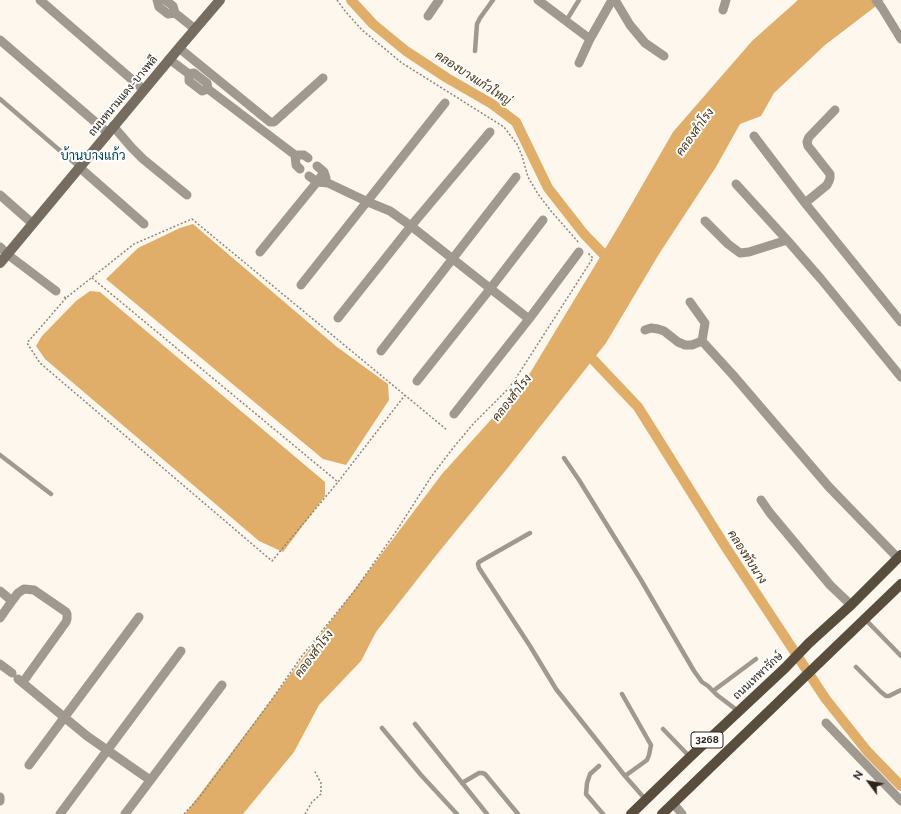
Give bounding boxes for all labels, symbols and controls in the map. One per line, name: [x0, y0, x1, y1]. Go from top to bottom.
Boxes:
water label: คลองบางแก้วใหญ่: [432, 48, 514, 108]
street label: ถนนหนามแดง-บางพลี: [86, 53, 160, 139]
water label: คลองสำโรง: [673, 105, 717, 159]
district label: บ้านบางแก้ว: [60, 148, 126, 164]
water label: คลองสำโรง: [489, 372, 535, 424]
water label: คลองทับนาง: [724, 527, 770, 587]
water label: คลองสำโรง: [292, 628, 336, 680]
street label: ถนนเทพารักษ์: [730, 650, 786, 702]
road number: 3268: [691, 732, 723, 748]
north arrow: [849, 762, 889, 802]
text: N: [851, 768, 866, 782]

